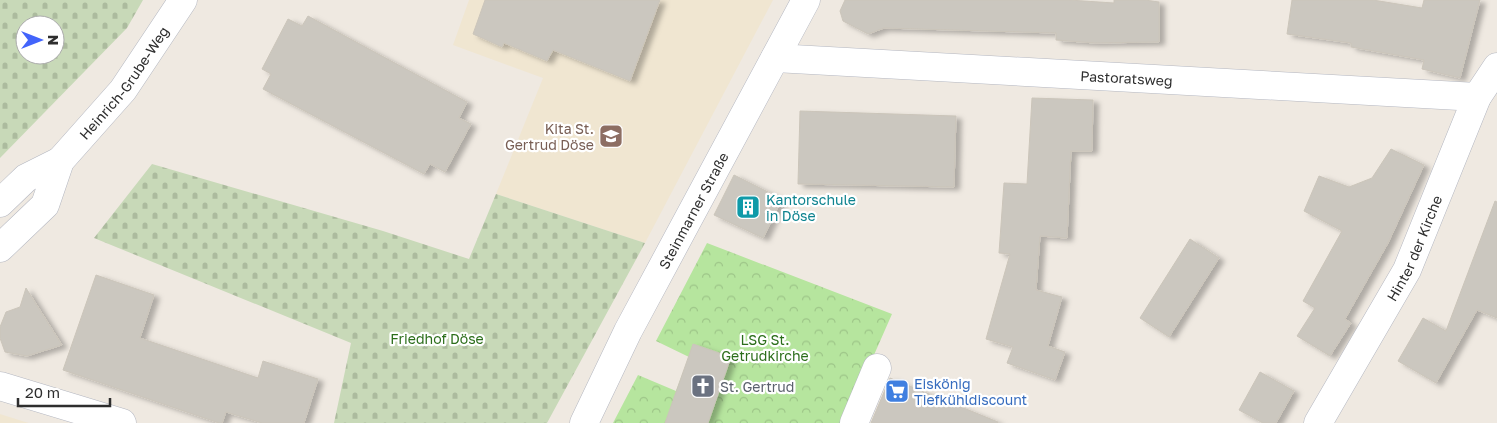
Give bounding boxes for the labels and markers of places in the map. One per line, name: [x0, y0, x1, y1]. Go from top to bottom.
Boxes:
place label: Kita St. Gertrud Döse: [505, 120, 594, 153]
school or university icon: Kita St. Gertrud Döse: [598, 123, 624, 149]
place label: Kantorschule in Döse: [766, 191, 856, 224]
building icon: Kantorschule in Döse: [735, 194, 761, 220]
church icon: St. Gertrud: [690, 373, 716, 399]
place label: Eiskönig Tiefkühldiscount: [914, 375, 1027, 408]
place label: St. Gertrud: [720, 378, 794, 395]
supermarket icon: Eiskönig Tiefkühldiscount: [884, 378, 910, 404]

